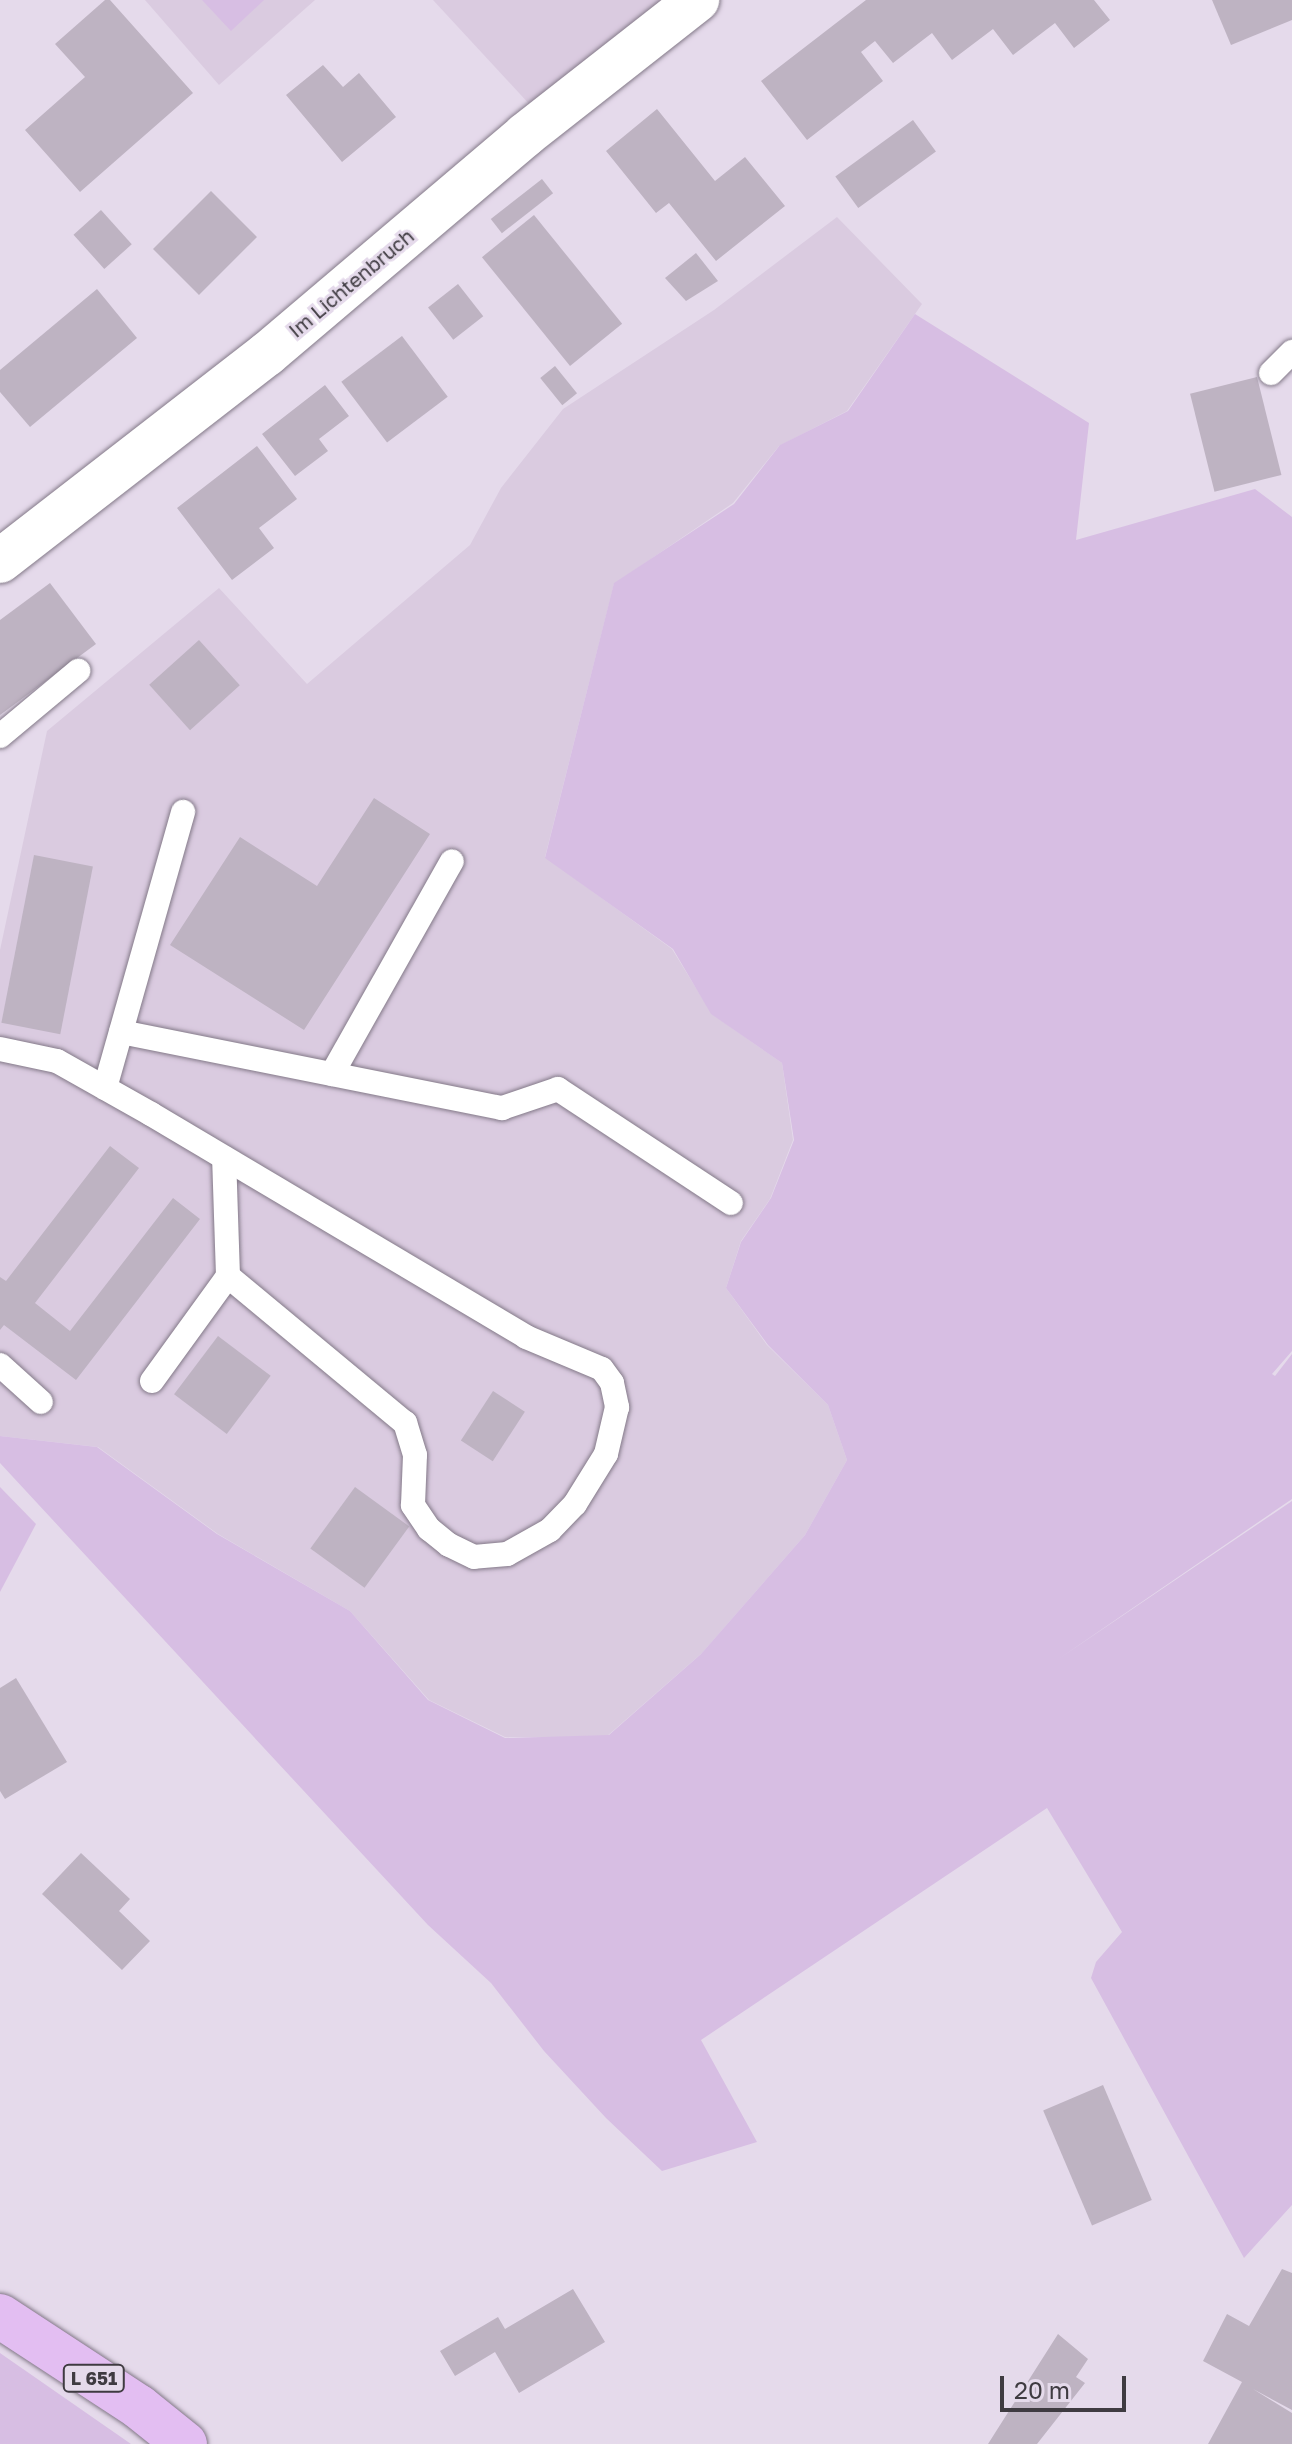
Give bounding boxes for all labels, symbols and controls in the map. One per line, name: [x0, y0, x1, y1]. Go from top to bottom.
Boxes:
street label: Im Lichtenbruch: [284, 224, 418, 342]
scale bar: [1004, 2360, 1130, 2410]
road number: L 651: [62, 2364, 126, 2392]
text: 20 m: [1014, 2375, 1070, 2404]

